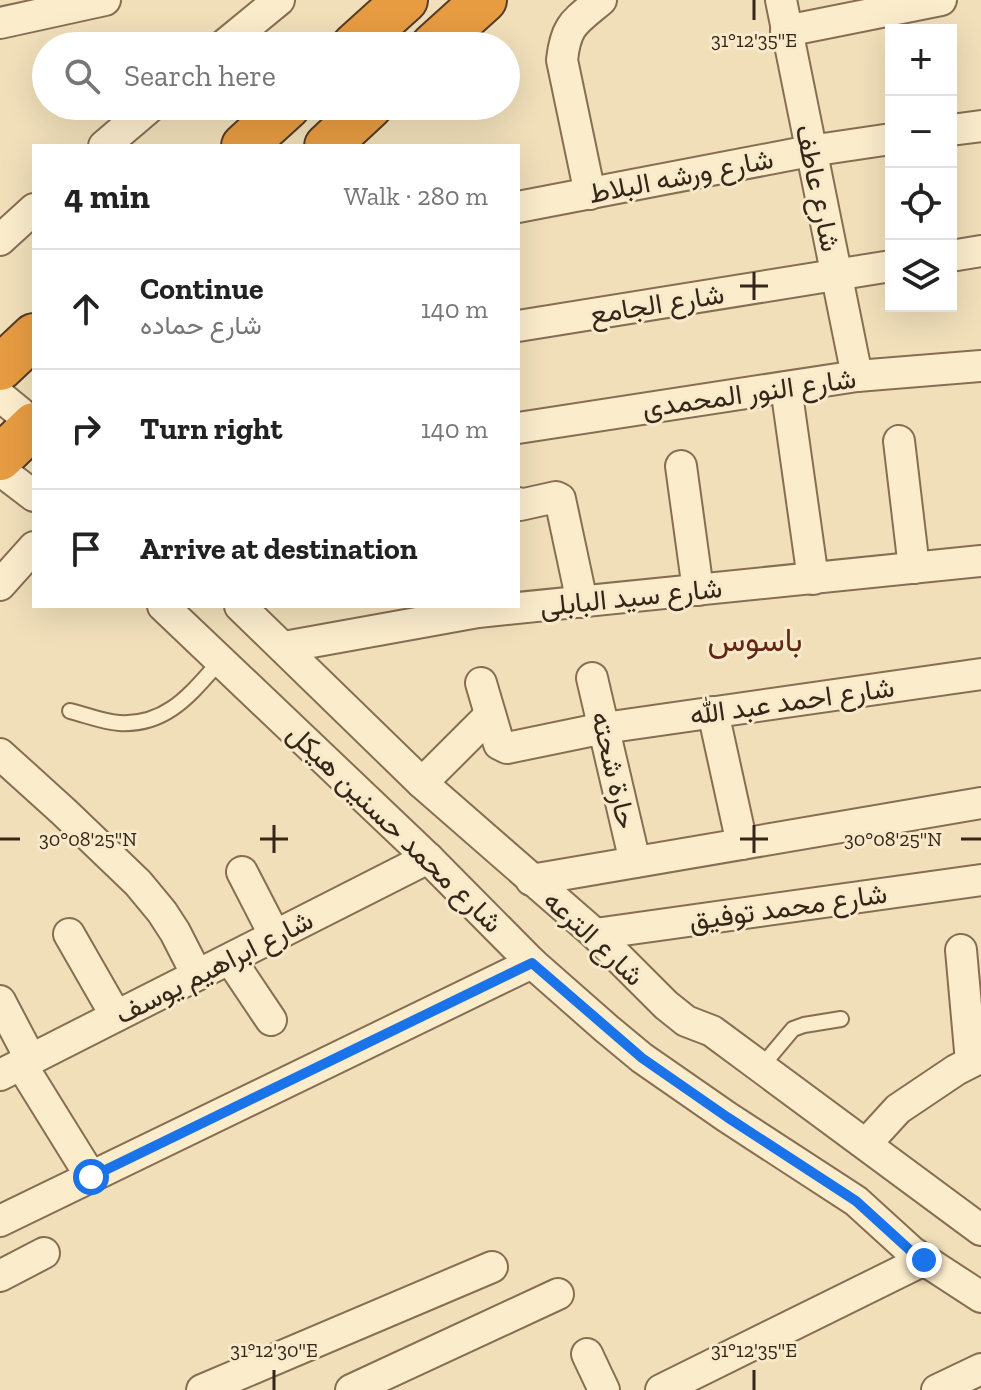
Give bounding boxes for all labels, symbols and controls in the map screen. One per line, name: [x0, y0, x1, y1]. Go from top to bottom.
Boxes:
map controls: [885, 24, 957, 312]
button: +: [885, 24, 957, 96]
text: 31°12'35"E: [711, 28, 797, 52]
search box: [32, 32, 520, 120]
icon: search: [60, 54, 104, 98]
text: Search here: [124, 58, 276, 94]
button: −: [885, 96, 957, 168]
street label: شارع عاطف: [787, 122, 848, 255]
street label: شارع ورشه البلاط: [586, 142, 776, 212]
button: locate: [885, 168, 957, 240]
text: 4 min: [64, 176, 150, 217]
text: Walk · 280 m: [344, 180, 488, 212]
button: layers: [885, 240, 957, 312]
text: Continue: [140, 271, 264, 307]
street label: شارع الجامع: [588, 277, 727, 334]
icon: ahead: [64, 287, 108, 331]
text: 140 m: [421, 293, 488, 325]
text: شارع حماده: [140, 309, 262, 341]
street label: شارع النور المحمدى: [640, 362, 858, 426]
icon: right: [64, 407, 108, 451]
text: Turn right: [140, 411, 282, 447]
text: 140 m: [421, 413, 488, 445]
icon: arrive: [64, 527, 108, 571]
text: Arrive at destination: [140, 531, 417, 567]
street label: شارع سيد البابلى: [538, 571, 724, 625]
district label: باسوس: [707, 621, 803, 660]
street label: شارع احمد عبد الله: [688, 670, 897, 734]
street label: حارة شحته: [584, 708, 643, 832]
street label: شارع محمد حسنين هيكل: [279, 717, 509, 941]
text: 30°08'25"N: [39, 827, 137, 851]
text: 30°08'25"N: [844, 827, 942, 851]
street label: شارع محمد توفيق: [687, 877, 889, 939]
street label: شارع الترعه: [536, 883, 651, 994]
street label: شارع ابراهيم يوسف: [110, 903, 319, 1033]
route start: [73, 1159, 109, 1195]
route end: [906, 1242, 942, 1278]
text: 31°12'30"E: [230, 1338, 318, 1362]
text: 31°12'35"E: [711, 1338, 797, 1362]

